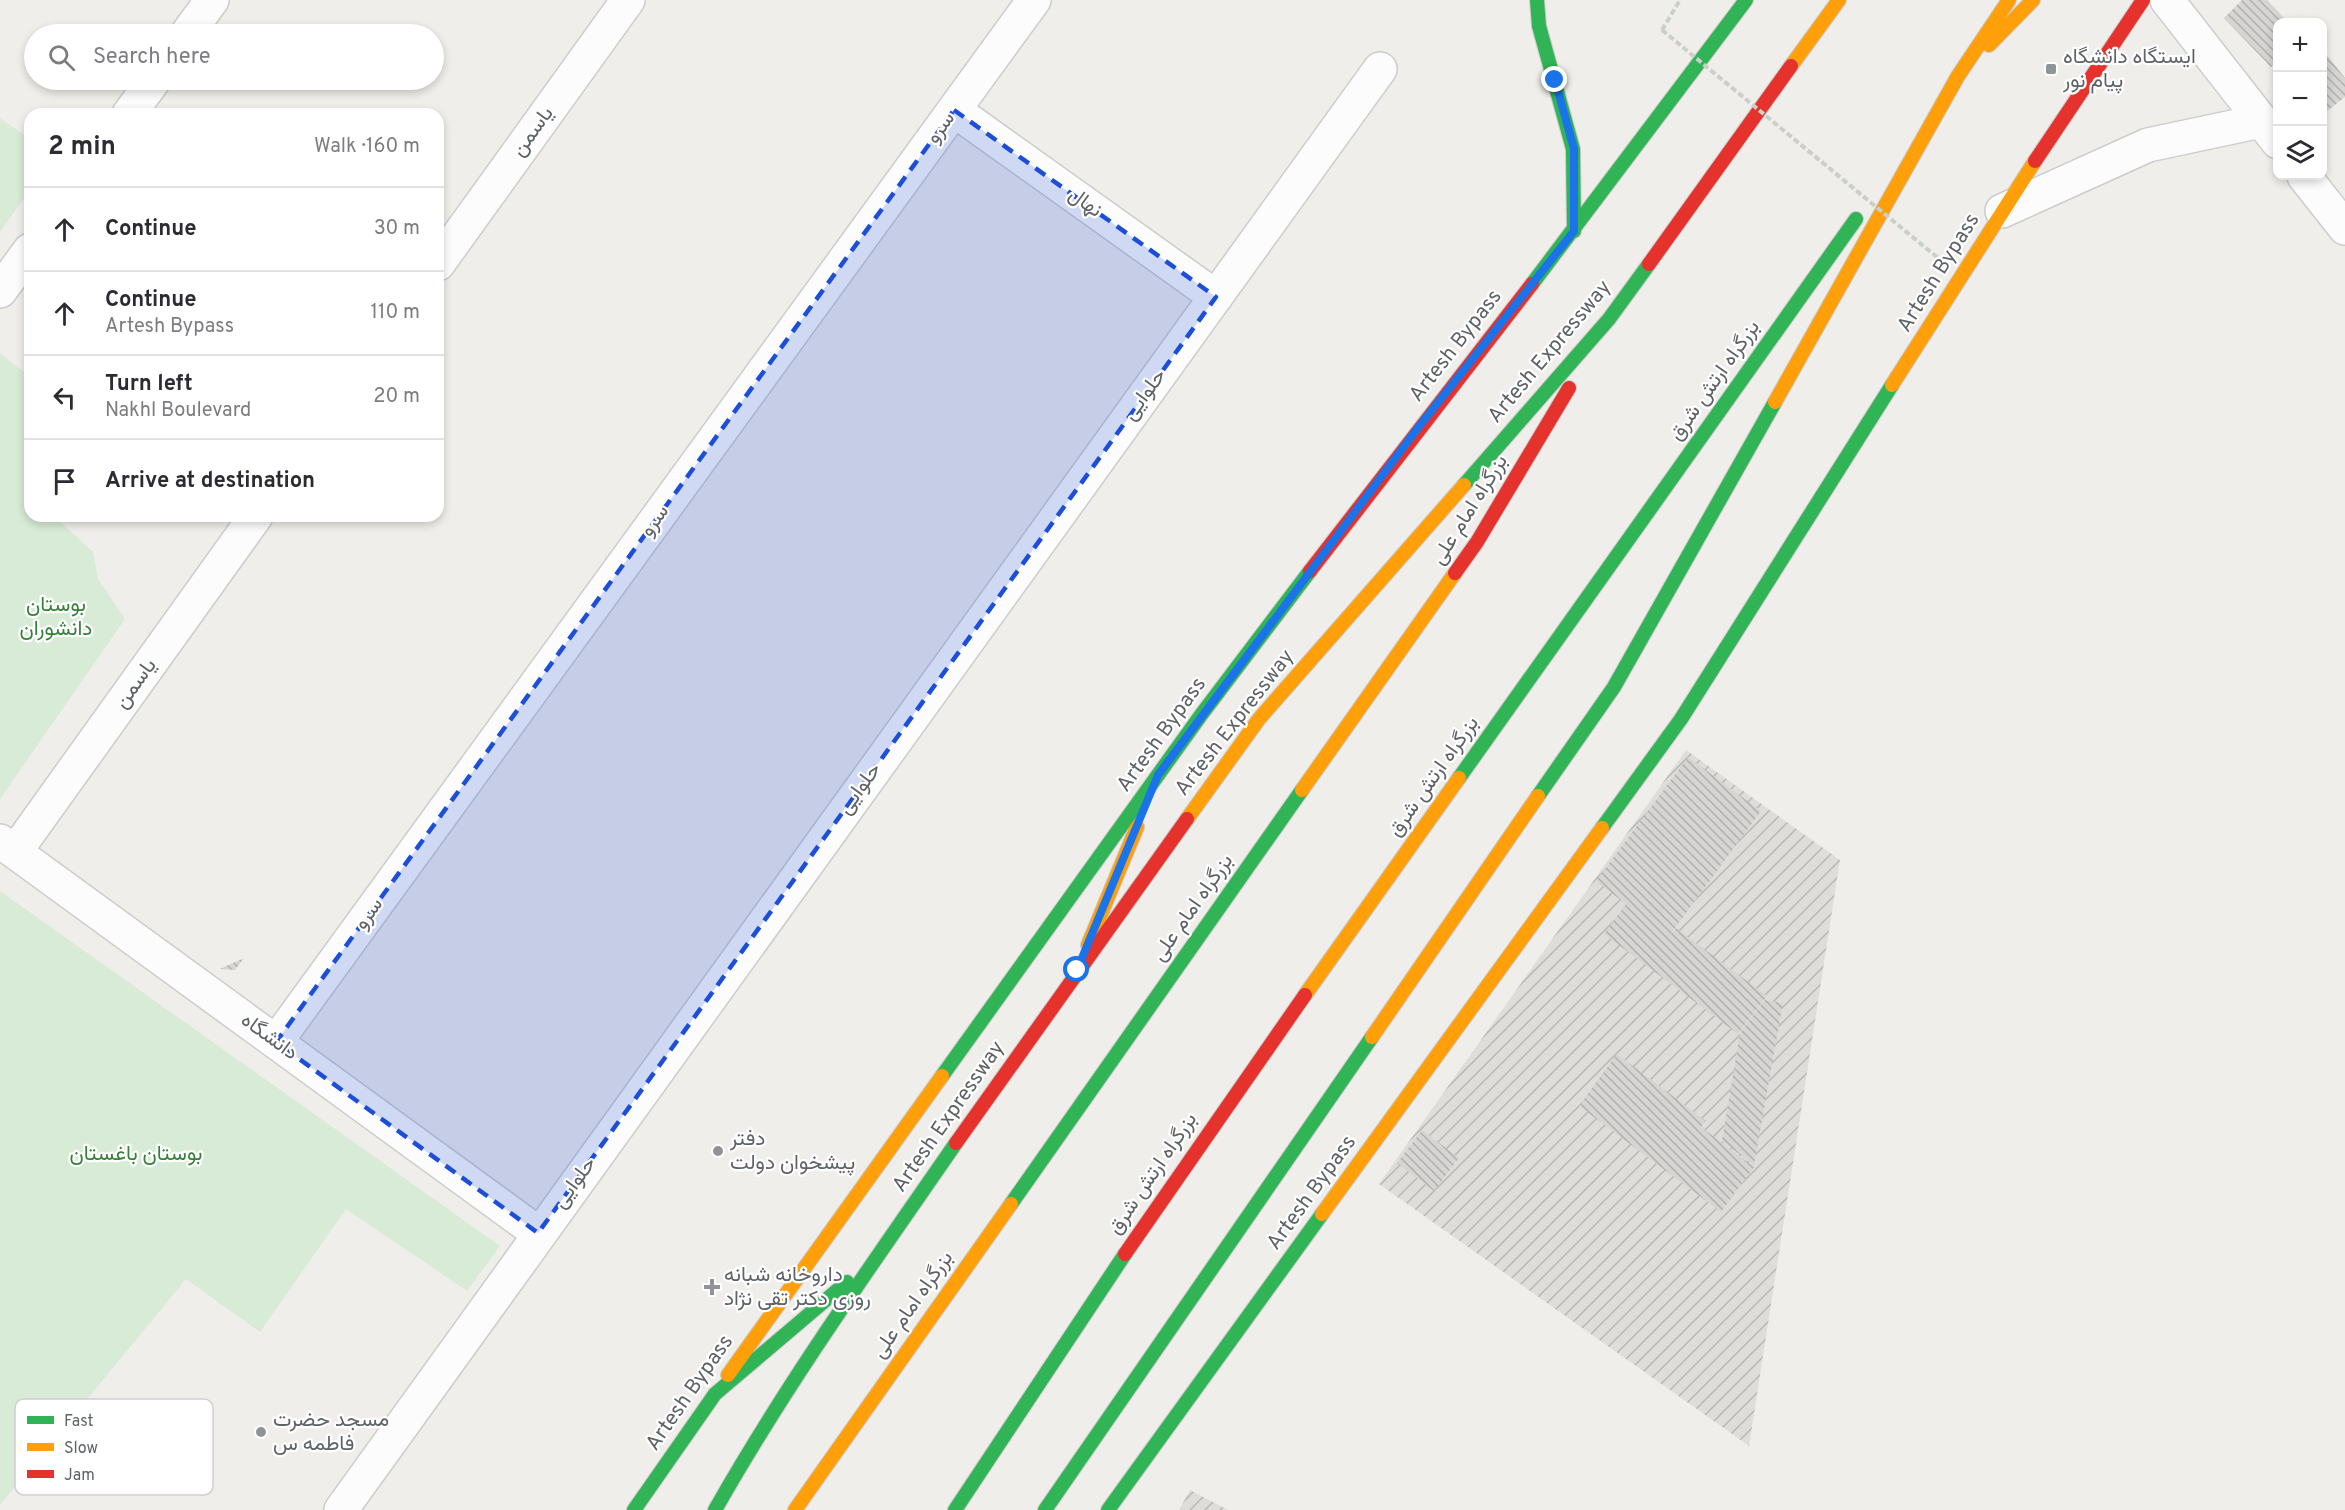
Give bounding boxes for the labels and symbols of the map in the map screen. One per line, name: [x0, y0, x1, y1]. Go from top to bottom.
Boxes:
place label: ایستگاه دانشگاه پیام نور: [2062, 44, 2196, 95]
marker: ایستگاه دانشگاه پیام نور: [2044, 62, 2058, 76]
route end: [1541, 66, 1567, 92]
street label: یاسمن: [506, 102, 560, 162]
street label: سرو: [920, 106, 962, 150]
street label: نهال: [1063, 182, 1107, 224]
street label: Artesh Bypass: [1892, 208, 1986, 338]
street label: Artesh Expressway: [1482, 275, 1618, 429]
street label: Artesh Bypass: [1404, 284, 1508, 408]
street label: بزرگراه ارتش شرق: [1663, 315, 1767, 447]
street label: حلوایی: [1117, 364, 1173, 426]
street label: بزرگراه امام علی: [1425, 450, 1515, 570]
street label: سرو: [634, 499, 676, 543]
park label: بوستان دانشوران: [20, 592, 92, 643]
street label: Artesh Expressway: [1169, 644, 1301, 802]
street label: یاسمن: [109, 654, 163, 714]
street label: Artesh Bypass: [1111, 672, 1213, 798]
street label: بزرگراه ارتش شرق: [1382, 711, 1486, 843]
street label: حلوایی: [832, 758, 888, 820]
street label: بزرگراه امام علی: [1146, 849, 1240, 967]
street label: سرو: [348, 892, 390, 936]
route start: [1063, 956, 1089, 982]
street label: دانشگاه: [235, 1007, 303, 1067]
street label: Artesh Expressway: [887, 1036, 1011, 1198]
street label: بزرگراه ارتش شرق: [1102, 1108, 1204, 1240]
place label: دفتر پیشخوان دولت: [729, 1126, 855, 1177]
street label: Artesh Bypass: [1261, 1130, 1363, 1256]
park label: بوستان باغستان: [70, 1141, 202, 1168]
marker: دفتر پیشخوان دولت: [711, 1144, 725, 1158]
street label: حلوایی: [547, 1152, 603, 1214]
street label: بزرگراه امام علی: [866, 1246, 960, 1364]
place label: داروخانه شبانه روزی دکتر تقی نژاد: [724, 1262, 871, 1313]
marker: داروخانه شبانه روزی دکتر تقی نژاد: [705, 1280, 719, 1294]
street label: Artesh Bypass: [640, 1330, 740, 1456]
legend: [15, 1399, 213, 1495]
place label: مسجد حضرت فاطمه س: [273, 1407, 389, 1458]
text: Fast: [64, 1412, 94, 1432]
marker: مسجد حضرت فاطمه س: [254, 1425, 268, 1439]
text: Slow: [64, 1439, 98, 1459]
text: Jam: [64, 1466, 95, 1486]

